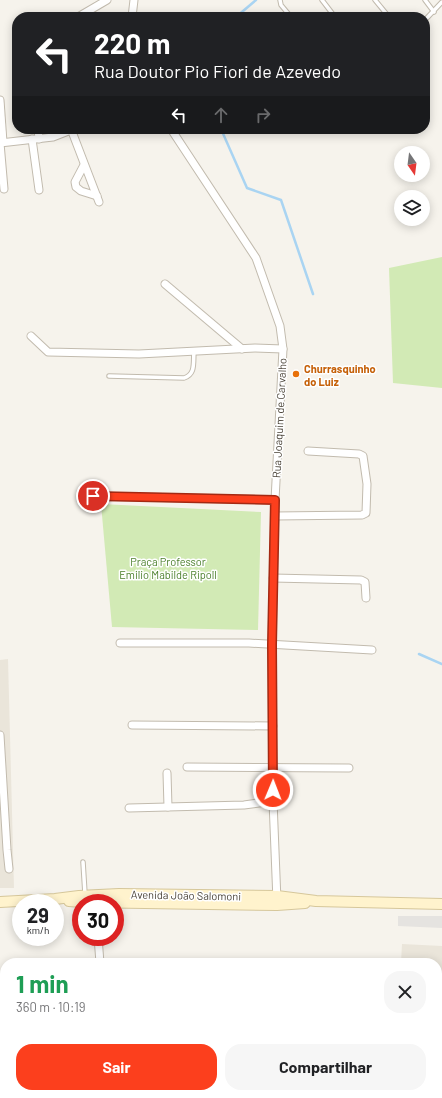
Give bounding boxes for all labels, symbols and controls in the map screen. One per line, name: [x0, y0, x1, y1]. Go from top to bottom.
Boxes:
text: 220 m: [94, 26, 170, 60]
icon: left: [28, 28, 80, 80]
text: Rua Doutor Pio Fiori de Azevedo: [94, 60, 341, 82]
icon: left: [168, 104, 190, 126]
icon: ahead: [210, 104, 232, 126]
icon: right: [252, 104, 274, 126]
north arrow: [394, 146, 430, 182]
map controls: [394, 146, 430, 226]
button: layers: [394, 190, 430, 226]
street label: Rua Joaquim de Carvalho: [269, 358, 289, 478]
place label: Churrasquinho do Luiz: [304, 362, 376, 388]
marker: Churrasquinho do Luiz: [291, 369, 301, 379]
pin: [76, 479, 110, 513]
icon: arrive: [82, 485, 104, 507]
park label: Praça Professor Emilio Mabilde Ripoll: [119, 555, 217, 581]
position arrow: [252, 769, 294, 811]
street label: Avenida João Salomoni: [131, 888, 241, 902]
speed limit sign: 30: [72, 894, 124, 946]
text: 29: [27, 903, 49, 927]
text: km/h: [27, 924, 49, 936]
text: 1 min: [16, 969, 69, 998]
button: close: [384, 971, 426, 1013]
text: 360 m · 10:19: [16, 999, 86, 1015]
button: Sair: [16, 1044, 217, 1090]
button: Compartilhar: [225, 1044, 426, 1090]

